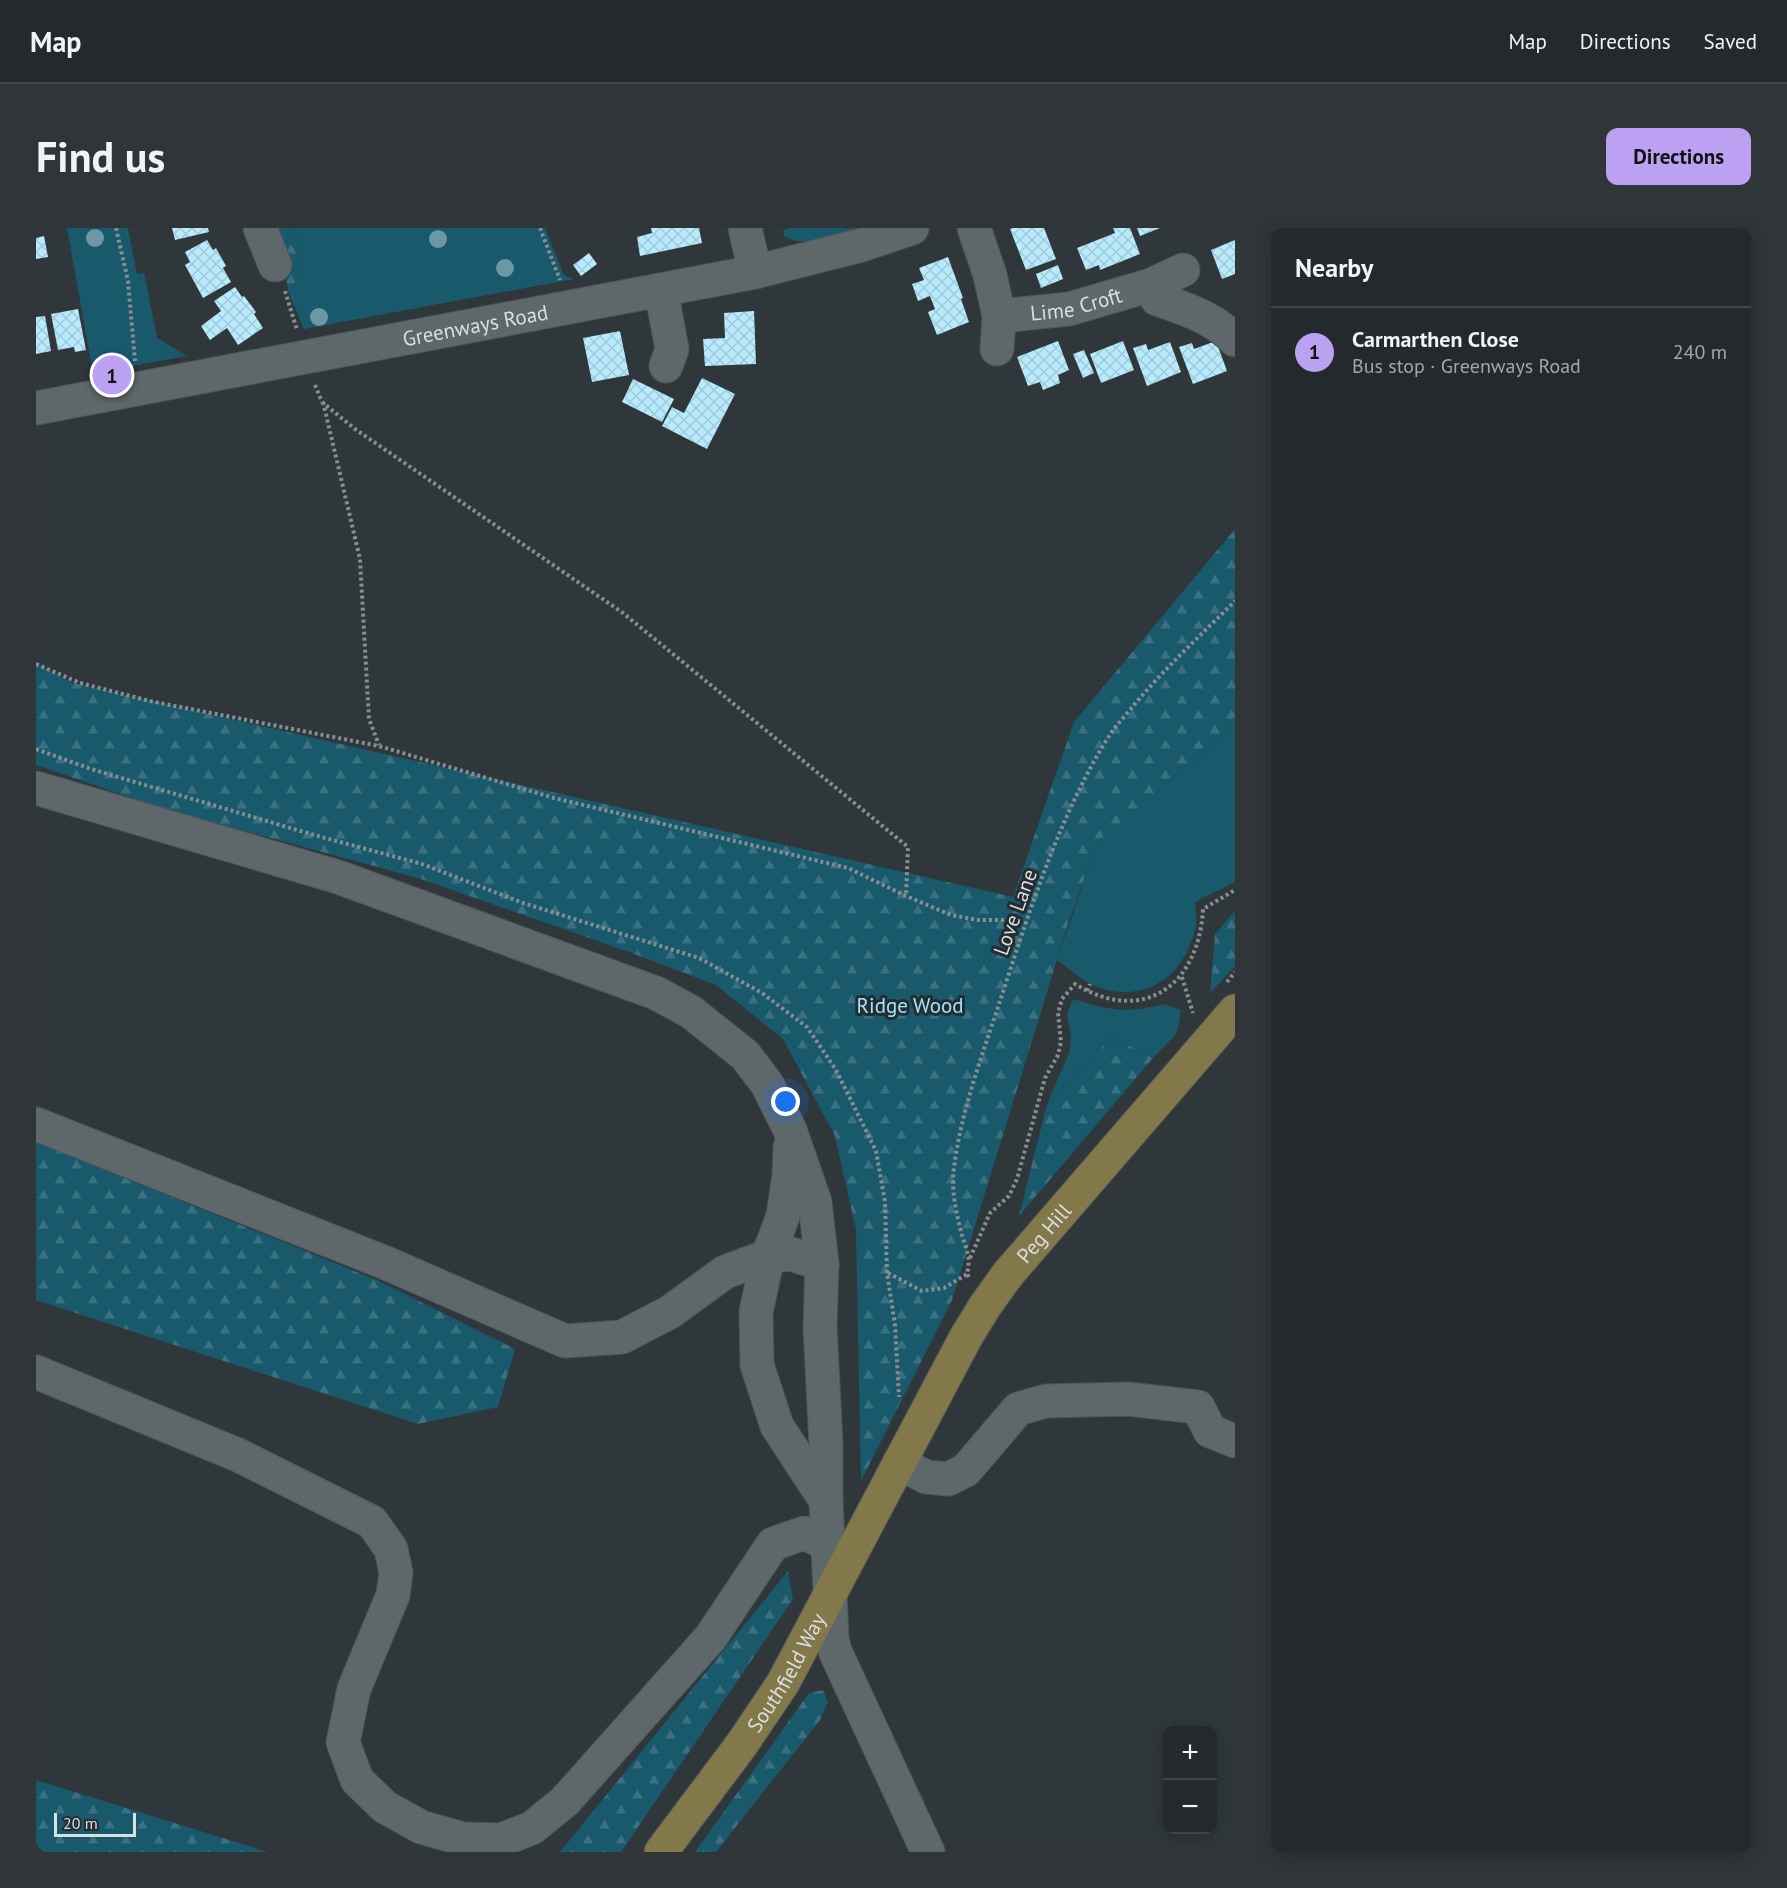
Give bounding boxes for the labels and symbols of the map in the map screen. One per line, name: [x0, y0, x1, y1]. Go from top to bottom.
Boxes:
street label: Lime Croft: [1029, 281, 1125, 326]
street label: Greenways Road: [400, 298, 550, 352]
pin: 1: [92, 352, 132, 398]
street label: Love Lane: [987, 865, 1043, 959]
park label: Ridge Wood: [857, 992, 963, 1019]
your location: [771, 1087, 800, 1116]
street label: Peg Hill: [1010, 1197, 1077, 1268]
street label: Southfield Way: [740, 1608, 831, 1737]
scale bar: [54, 1810, 136, 1838]

